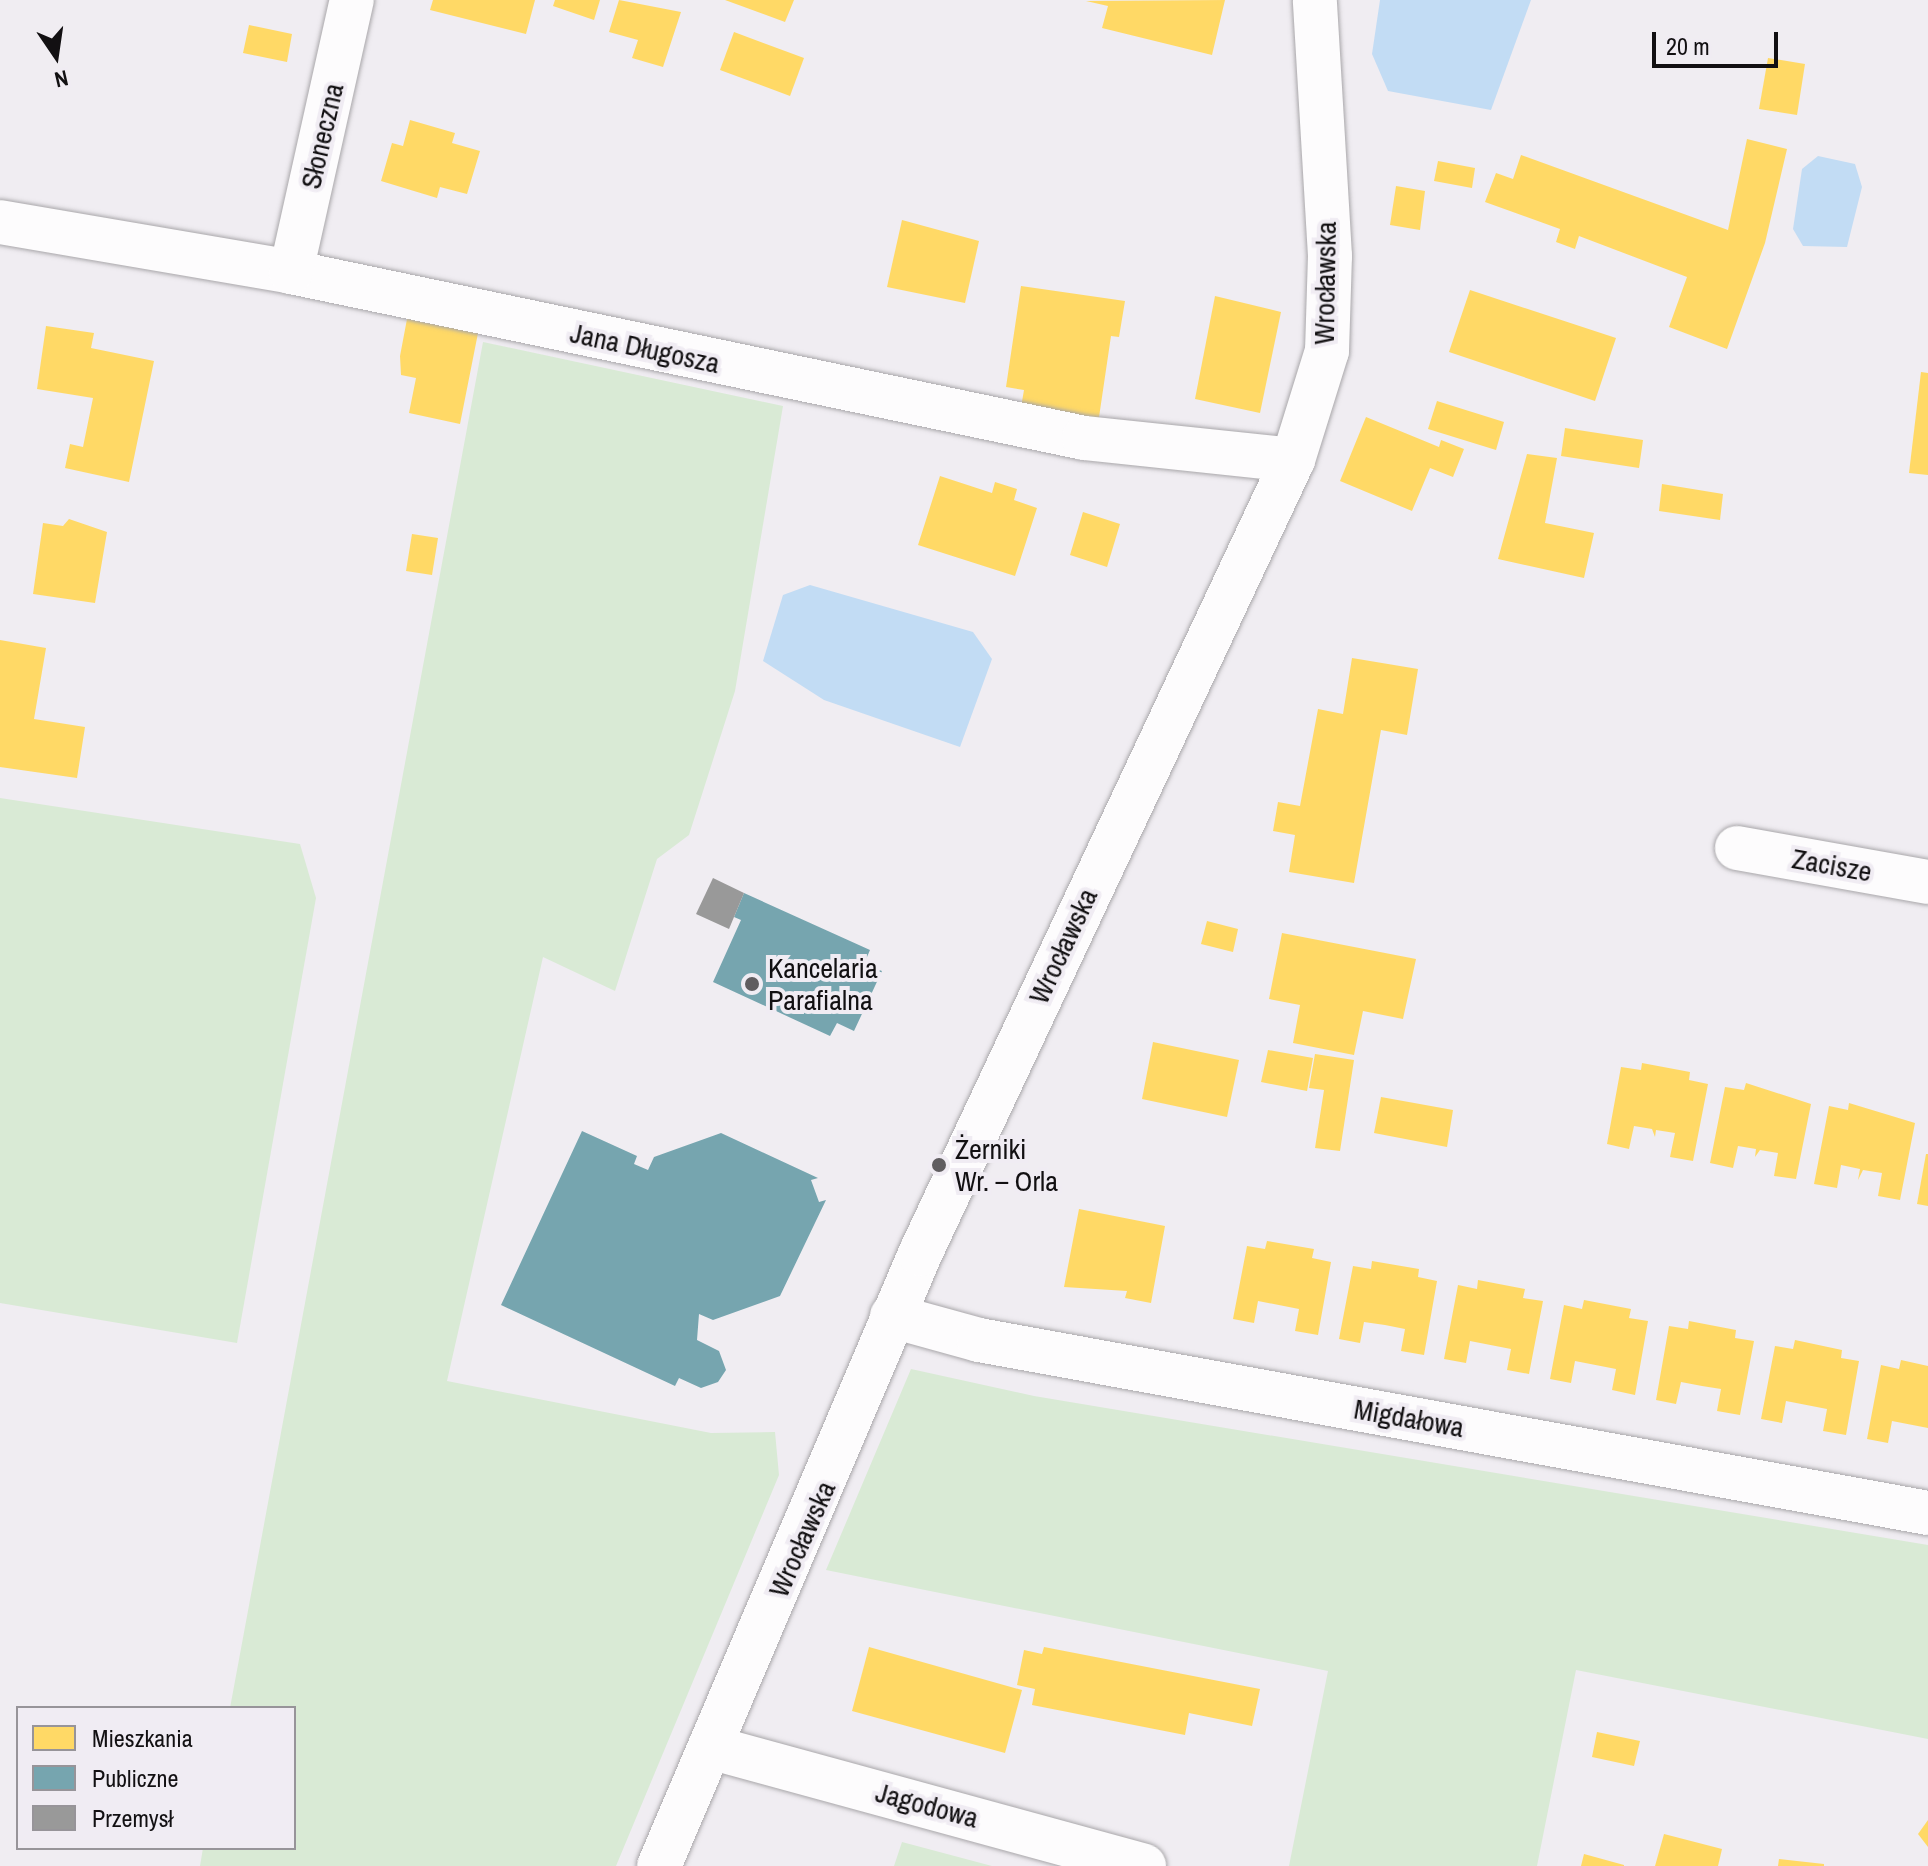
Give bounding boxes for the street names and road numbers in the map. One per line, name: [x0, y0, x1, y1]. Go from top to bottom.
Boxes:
street label: Słoneczna: [294, 80, 350, 192]
street label: Wrocławska: [1307, 221, 1343, 345]
street label: Jana Długosza: [567, 316, 723, 380]
street label: Zacisze: [1789, 841, 1875, 889]
street label: Wrocławska: [1022, 883, 1104, 1009]
street label: Migdałowa: [1351, 1392, 1467, 1444]
street label: Wrocławska: [762, 1476, 842, 1602]
street label: Jagodowa: [872, 1775, 982, 1835]

